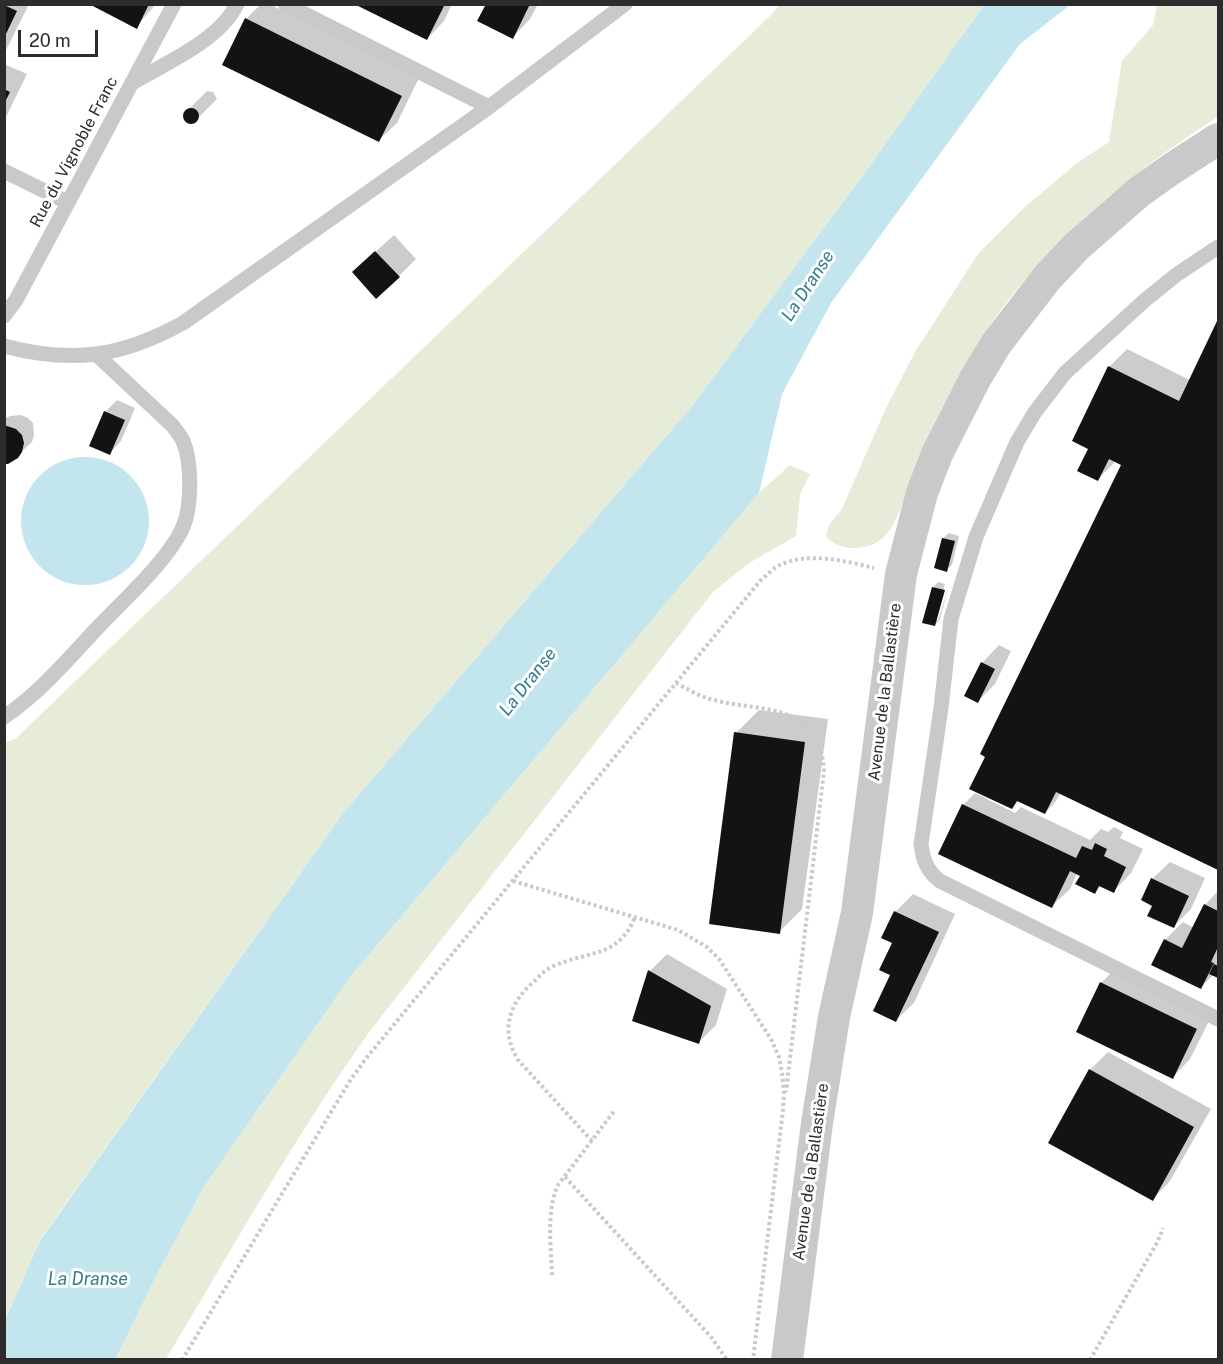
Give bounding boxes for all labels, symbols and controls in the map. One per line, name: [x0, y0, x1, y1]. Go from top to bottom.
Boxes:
scale bar: [21, 18, 100, 56]
text: 20 m: [29, 30, 71, 51]
street label: Rue du Vignoble Franc: [26, 73, 122, 231]
water label: La Dranse: [777, 246, 839, 326]
street label: Avenue de la Ballastière: [865, 602, 905, 782]
water label: La Dranse: [495, 644, 561, 720]
street label: Avenue de la Ballastière: [789, 1082, 833, 1262]
water label: La Dranse: [48, 1268, 128, 1290]

